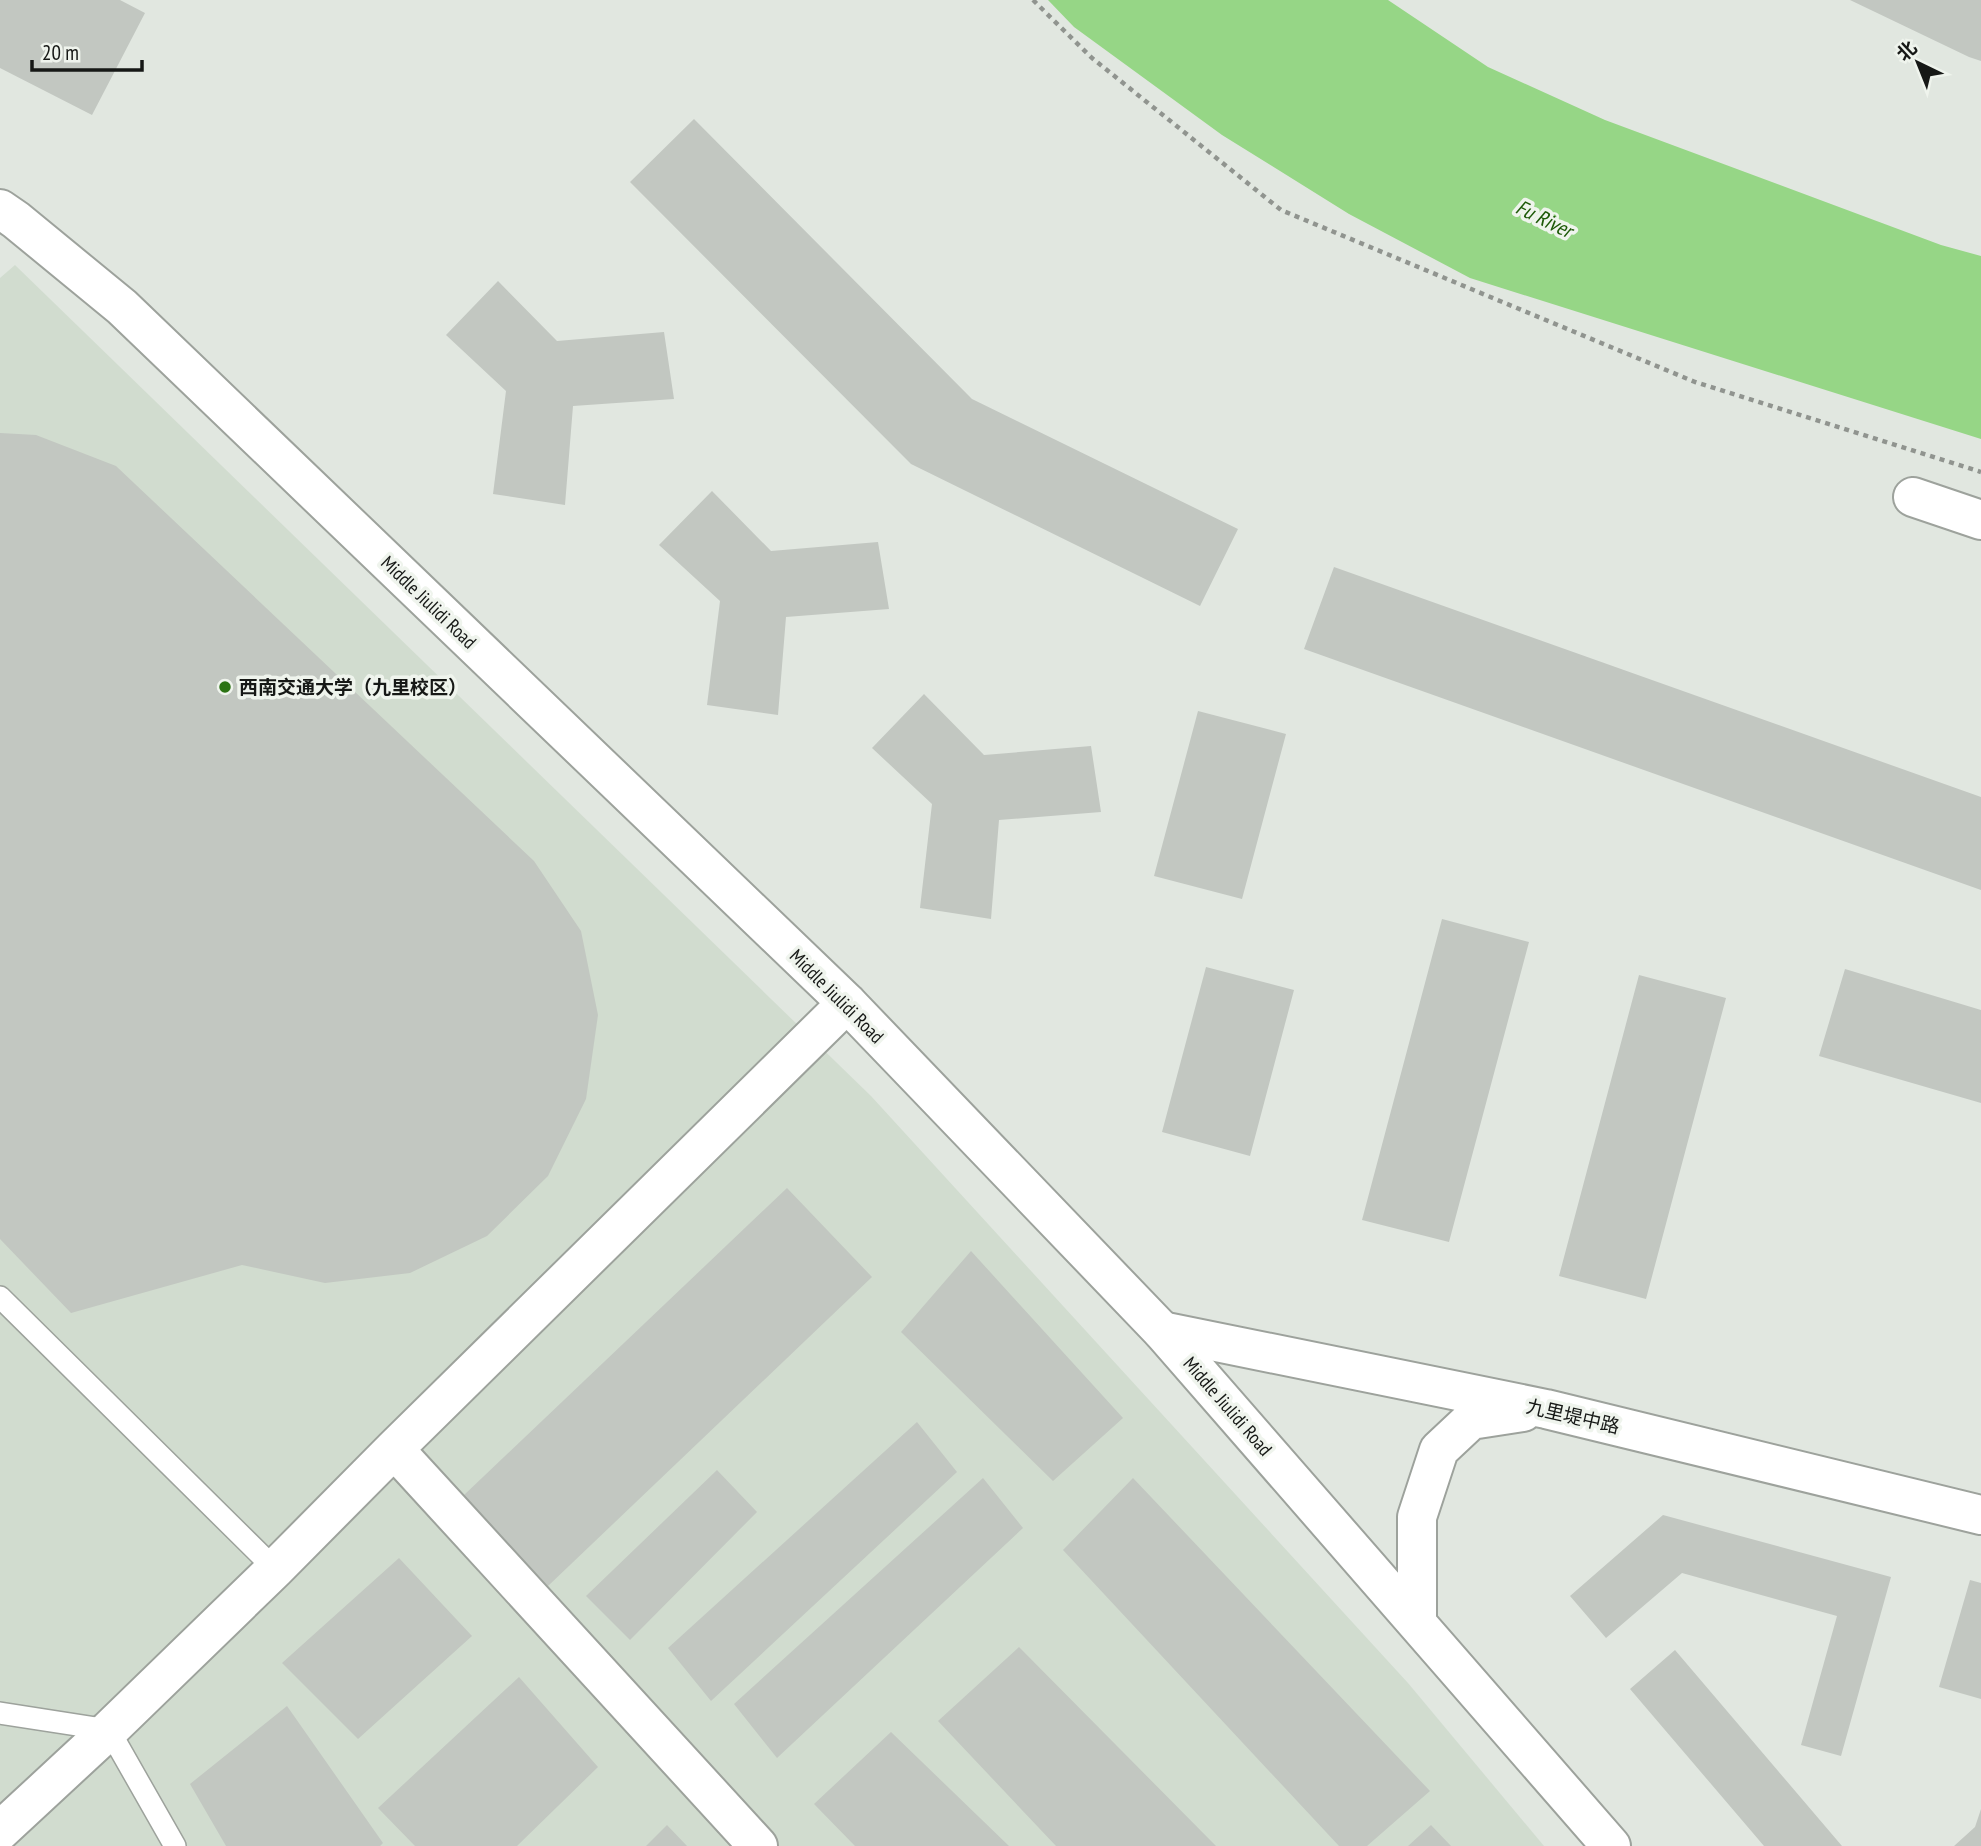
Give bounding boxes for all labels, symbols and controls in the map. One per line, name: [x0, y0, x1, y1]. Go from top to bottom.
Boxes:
scale bar: [32, 28, 142, 72]
north arrow: [1883, 28, 1953, 98]
text: 北: [1891, 35, 1922, 66]
text: 20 m: [42, 39, 79, 66]
water label: Fu River: [1512, 193, 1580, 245]
street label: Middle Jiulidi Road: [376, 551, 482, 653]
place label: 西南交通大学（九里校区）: [239, 675, 467, 699]
marker: 西南交通大学（九里校区）: [217, 679, 233, 695]
street label: Middle Jiulidi Road: [785, 944, 889, 1048]
street label: Middle Jiulidi Road: [1179, 1352, 1277, 1460]
street label: 九里堤中路: [1524, 1394, 1622, 1438]

